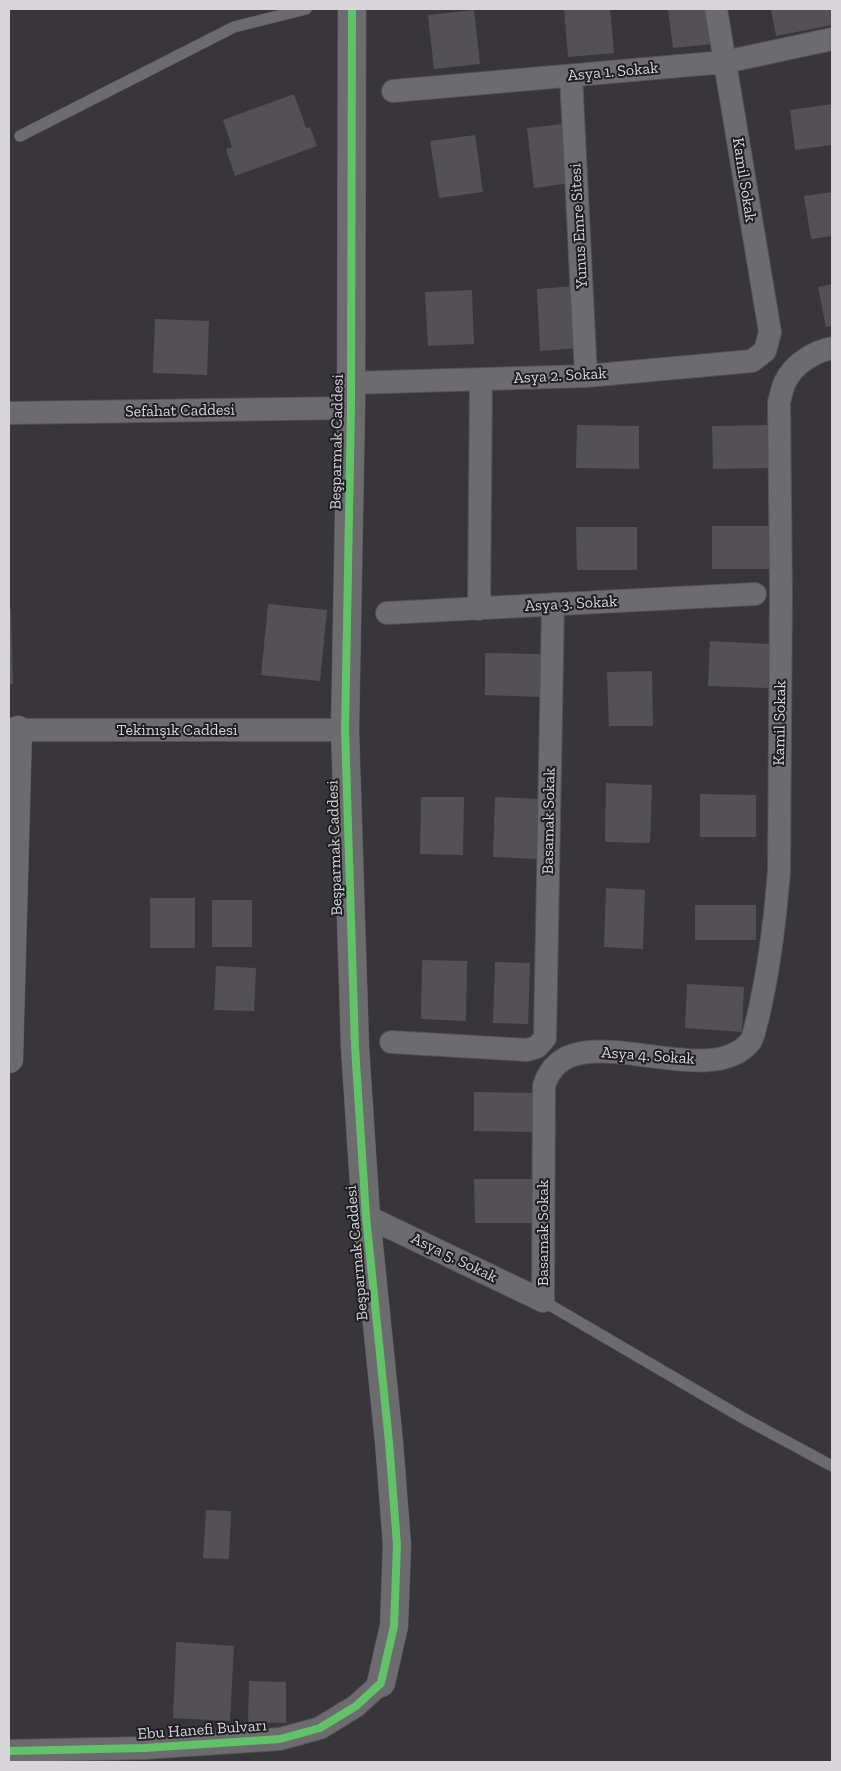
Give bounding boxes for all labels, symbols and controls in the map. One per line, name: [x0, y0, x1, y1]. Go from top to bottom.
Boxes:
street label: Asya 1. Sokak: [567, 58, 659, 86]
street label: Kamil Sokak: [728, 136, 760, 224]
street label: Yunus Emre Sitesi: [566, 163, 592, 289]
street label: Asya 2. Sokak: [513, 364, 607, 388]
street label: Beşparmak Caddesi: [326, 374, 348, 510]
street label: Sefahat Caddesi: [125, 400, 235, 422]
street label: Asya 3. Sokak: [524, 592, 618, 616]
street label: Kamil Sokak: [770, 680, 790, 766]
street label: Tekinışık Caddesi: [117, 720, 237, 740]
street label: Basamak Sokak: [538, 767, 560, 875]
street label: Beşparmak Caddesi: [323, 780, 347, 916]
street label: Asya 4. Sokak: [601, 1043, 695, 1069]
street label: Basamak Sokak: [533, 1180, 553, 1286]
street label: Beşparmak Caddesi: [342, 1185, 372, 1321]
street label: Asya 5. Sokak: [408, 1229, 500, 1287]
street label: Ebu Hanefi Bulvarı: [137, 1716, 267, 1744]

